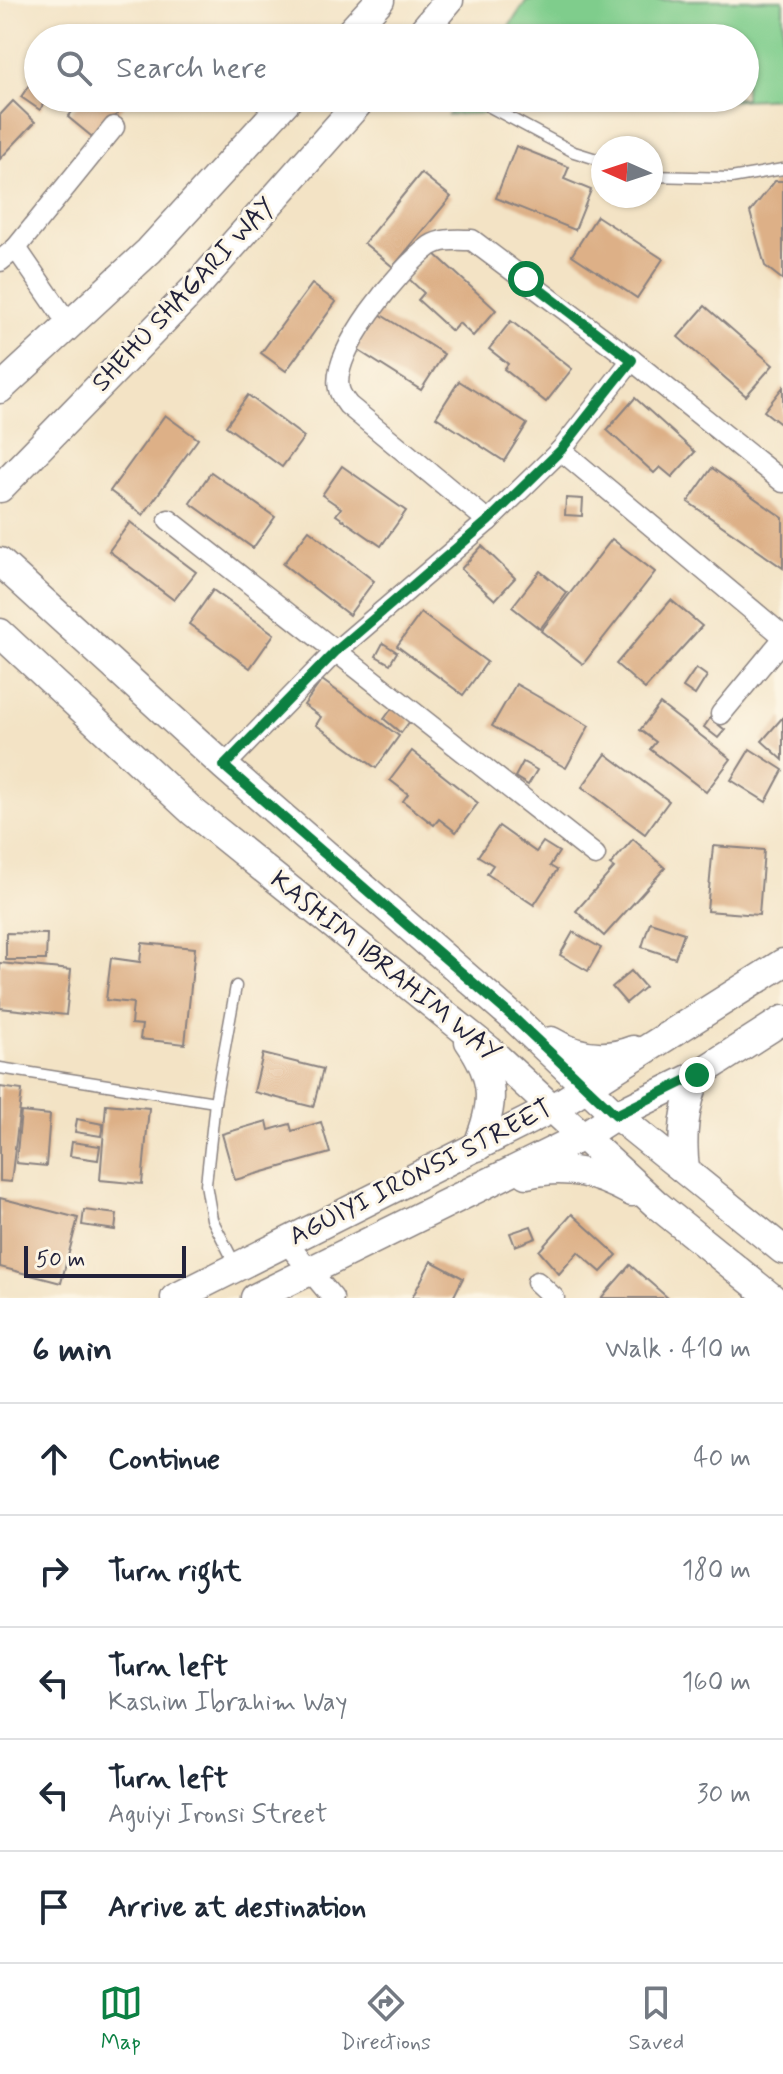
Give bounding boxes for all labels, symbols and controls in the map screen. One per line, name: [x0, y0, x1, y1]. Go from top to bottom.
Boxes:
search box: [24, 24, 759, 112]
icon: search: [52, 46, 96, 90]
text: Search here: [116, 49, 267, 88]
north arrow: [591, 136, 663, 208]
street label: SHEHU SHAGARI WAY: [85, 190, 283, 400]
route start: [508, 261, 544, 297]
street label: KASHIM IBRAHIM WAY: [263, 864, 507, 1071]
route end: [679, 1057, 715, 1093]
street label: AGUIYI IRONSI STREET: [284, 1092, 558, 1254]
scale bar: [24, 1242, 186, 1278]
text: 50 m: [36, 1246, 85, 1274]
text: 6 min: [32, 1328, 112, 1373]
text: Walk · 410 m: [605, 1333, 751, 1367]
icon: ahead: [32, 1437, 76, 1481]
text: Continue: [108, 1440, 220, 1479]
text: 40 m: [693, 1442, 751, 1476]
icon: right: [32, 1549, 76, 1593]
text: Turn right: [108, 1552, 241, 1591]
text: 180 m: [682, 1554, 751, 1588]
text: Turn left: [108, 1647, 228, 1686]
icon: left: [32, 1661, 76, 1705]
text: 160 m: [682, 1666, 751, 1700]
text: Kashim Ibrahim Way: [108, 1686, 348, 1720]
text: Turn left: [108, 1759, 228, 1798]
icon: left: [32, 1773, 76, 1817]
text: 30 m: [697, 1778, 751, 1812]
text: Aguiyi Ironsi Street: [108, 1798, 327, 1832]
icon: arrive: [32, 1885, 76, 1929]
text: Arrive at destination: [108, 1888, 366, 1927]
tab: Map: [99, 1981, 143, 2057]
tab: Directions: [340, 1981, 431, 2057]
tab: Saved: [629, 1981, 684, 2057]

